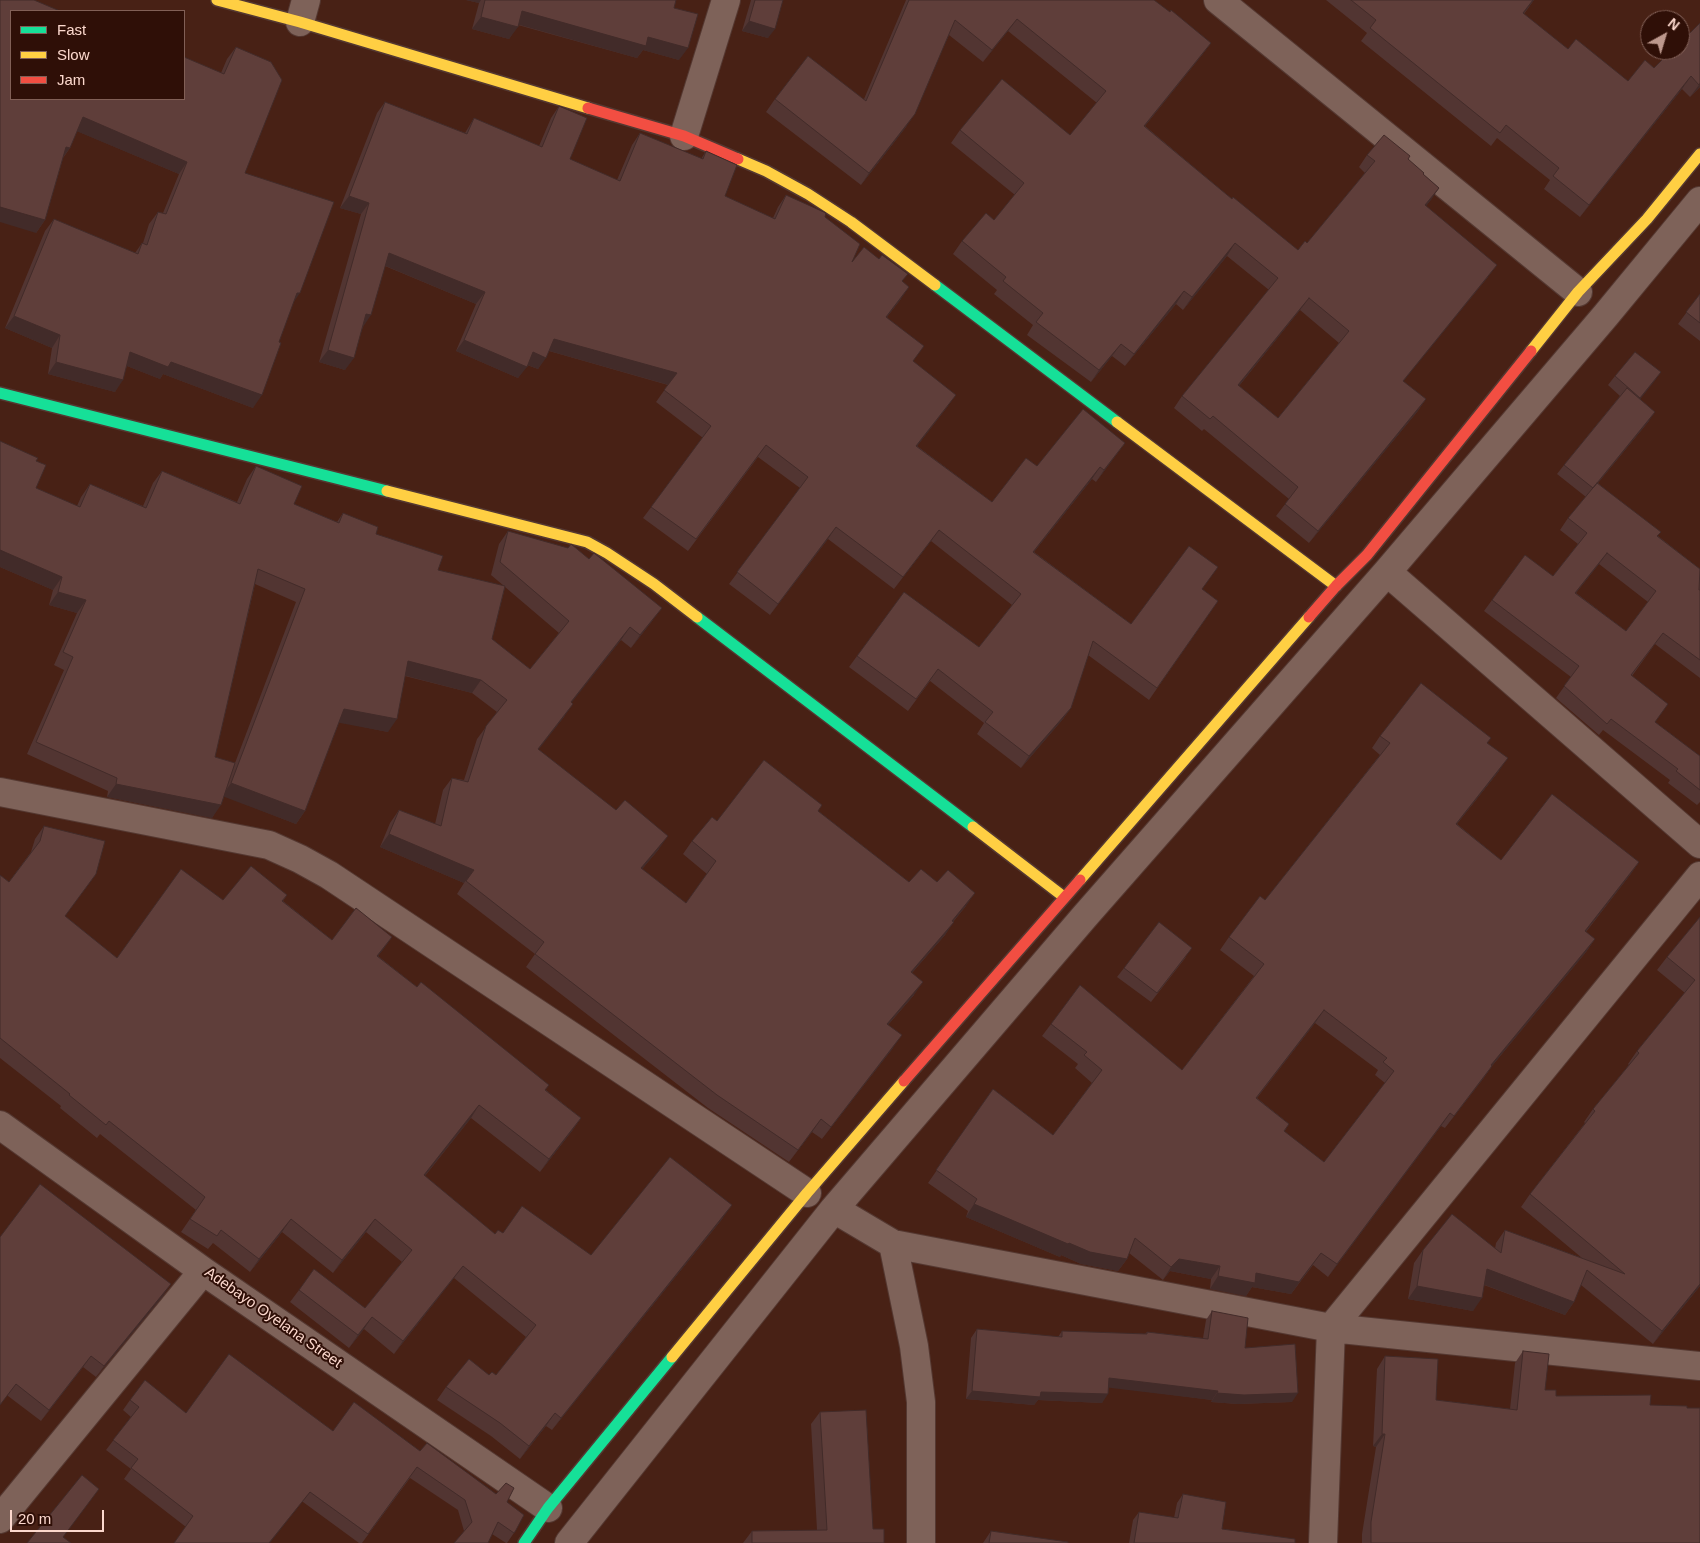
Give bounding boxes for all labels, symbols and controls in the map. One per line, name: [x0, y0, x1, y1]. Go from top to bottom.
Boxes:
legend: [10, 10, 185, 100]
north arrow: [1640, 10, 1690, 60]
text: N: [1665, 15, 1683, 34]
text: Fast: [57, 21, 86, 38]
text: Slow: [57, 46, 90, 63]
text: Jam: [57, 71, 85, 88]
street label: Adebayo Oyelana Street: [201, 1264, 345, 1372]
scale bar: [12, 1500, 106, 1532]
text: 20 m: [18, 1510, 51, 1527]

